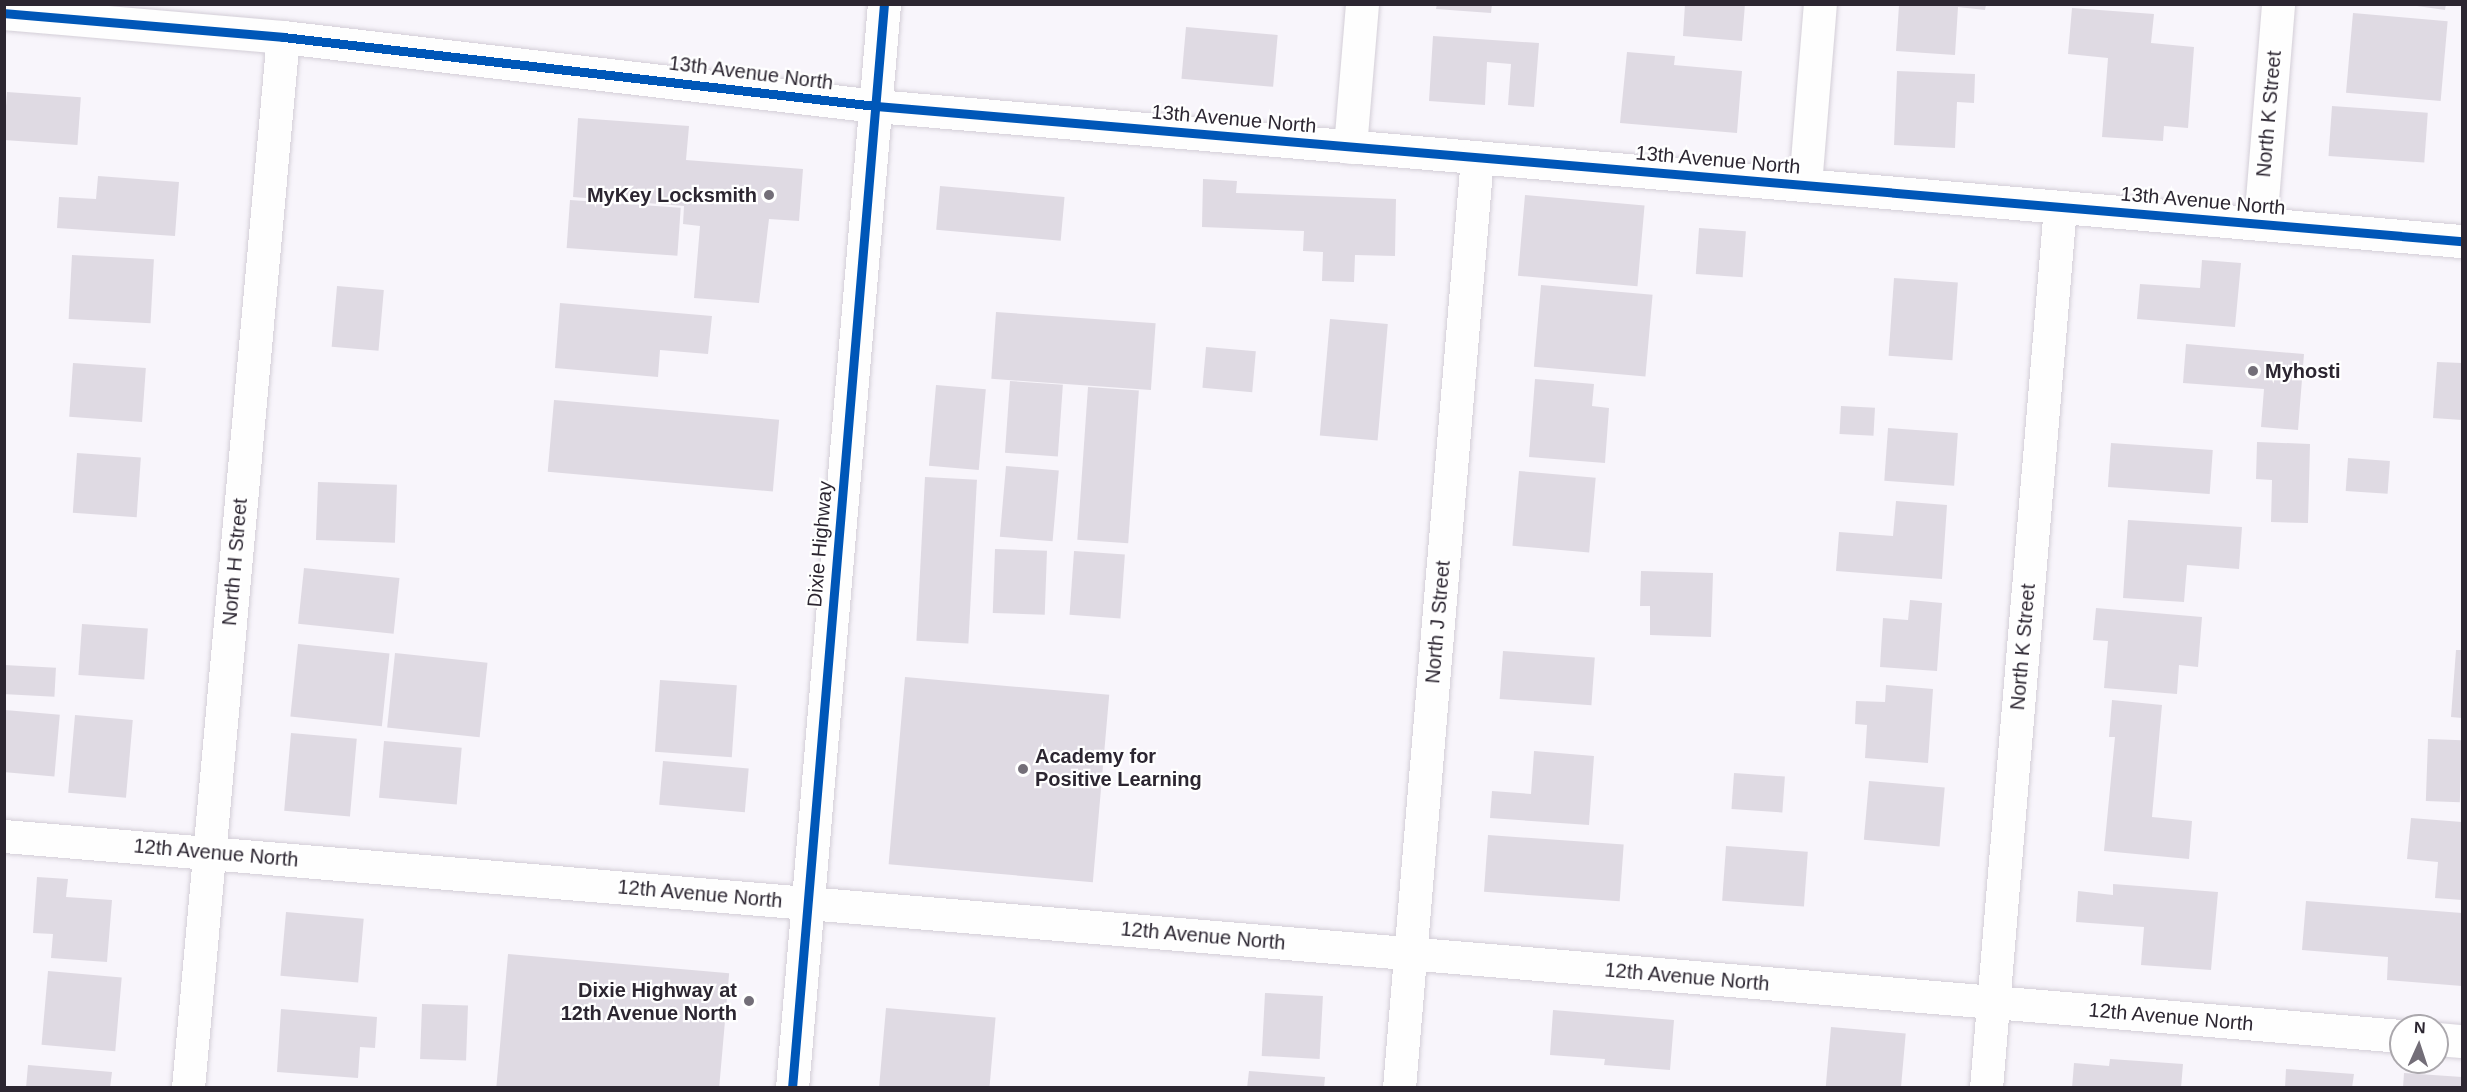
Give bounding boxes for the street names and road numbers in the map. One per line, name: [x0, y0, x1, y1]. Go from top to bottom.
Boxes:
street label: North K Street: [2252, 50, 2286, 178]
street label: 13th Avenue North: [667, 51, 835, 95]
street label: 13th Avenue North: [1150, 100, 1318, 138]
street label: 13th Avenue North: [1634, 141, 1802, 179]
street label: 13th Avenue North: [2119, 182, 2287, 220]
street label: Dixie Highway: [803, 480, 837, 608]
street label: North H Street: [217, 497, 253, 627]
street label: North J Street: [1421, 559, 1455, 685]
street label: North K Street: [2006, 583, 2040, 711]
street label: 12th Avenue North: [132, 834, 300, 872]
street label: 12th Avenue North: [616, 875, 784, 913]
street label: 12th Avenue North: [1119, 917, 1287, 955]
street label: 12th Avenue North: [1603, 958, 1771, 996]
street label: 12th Avenue North: [2087, 998, 2255, 1036]

